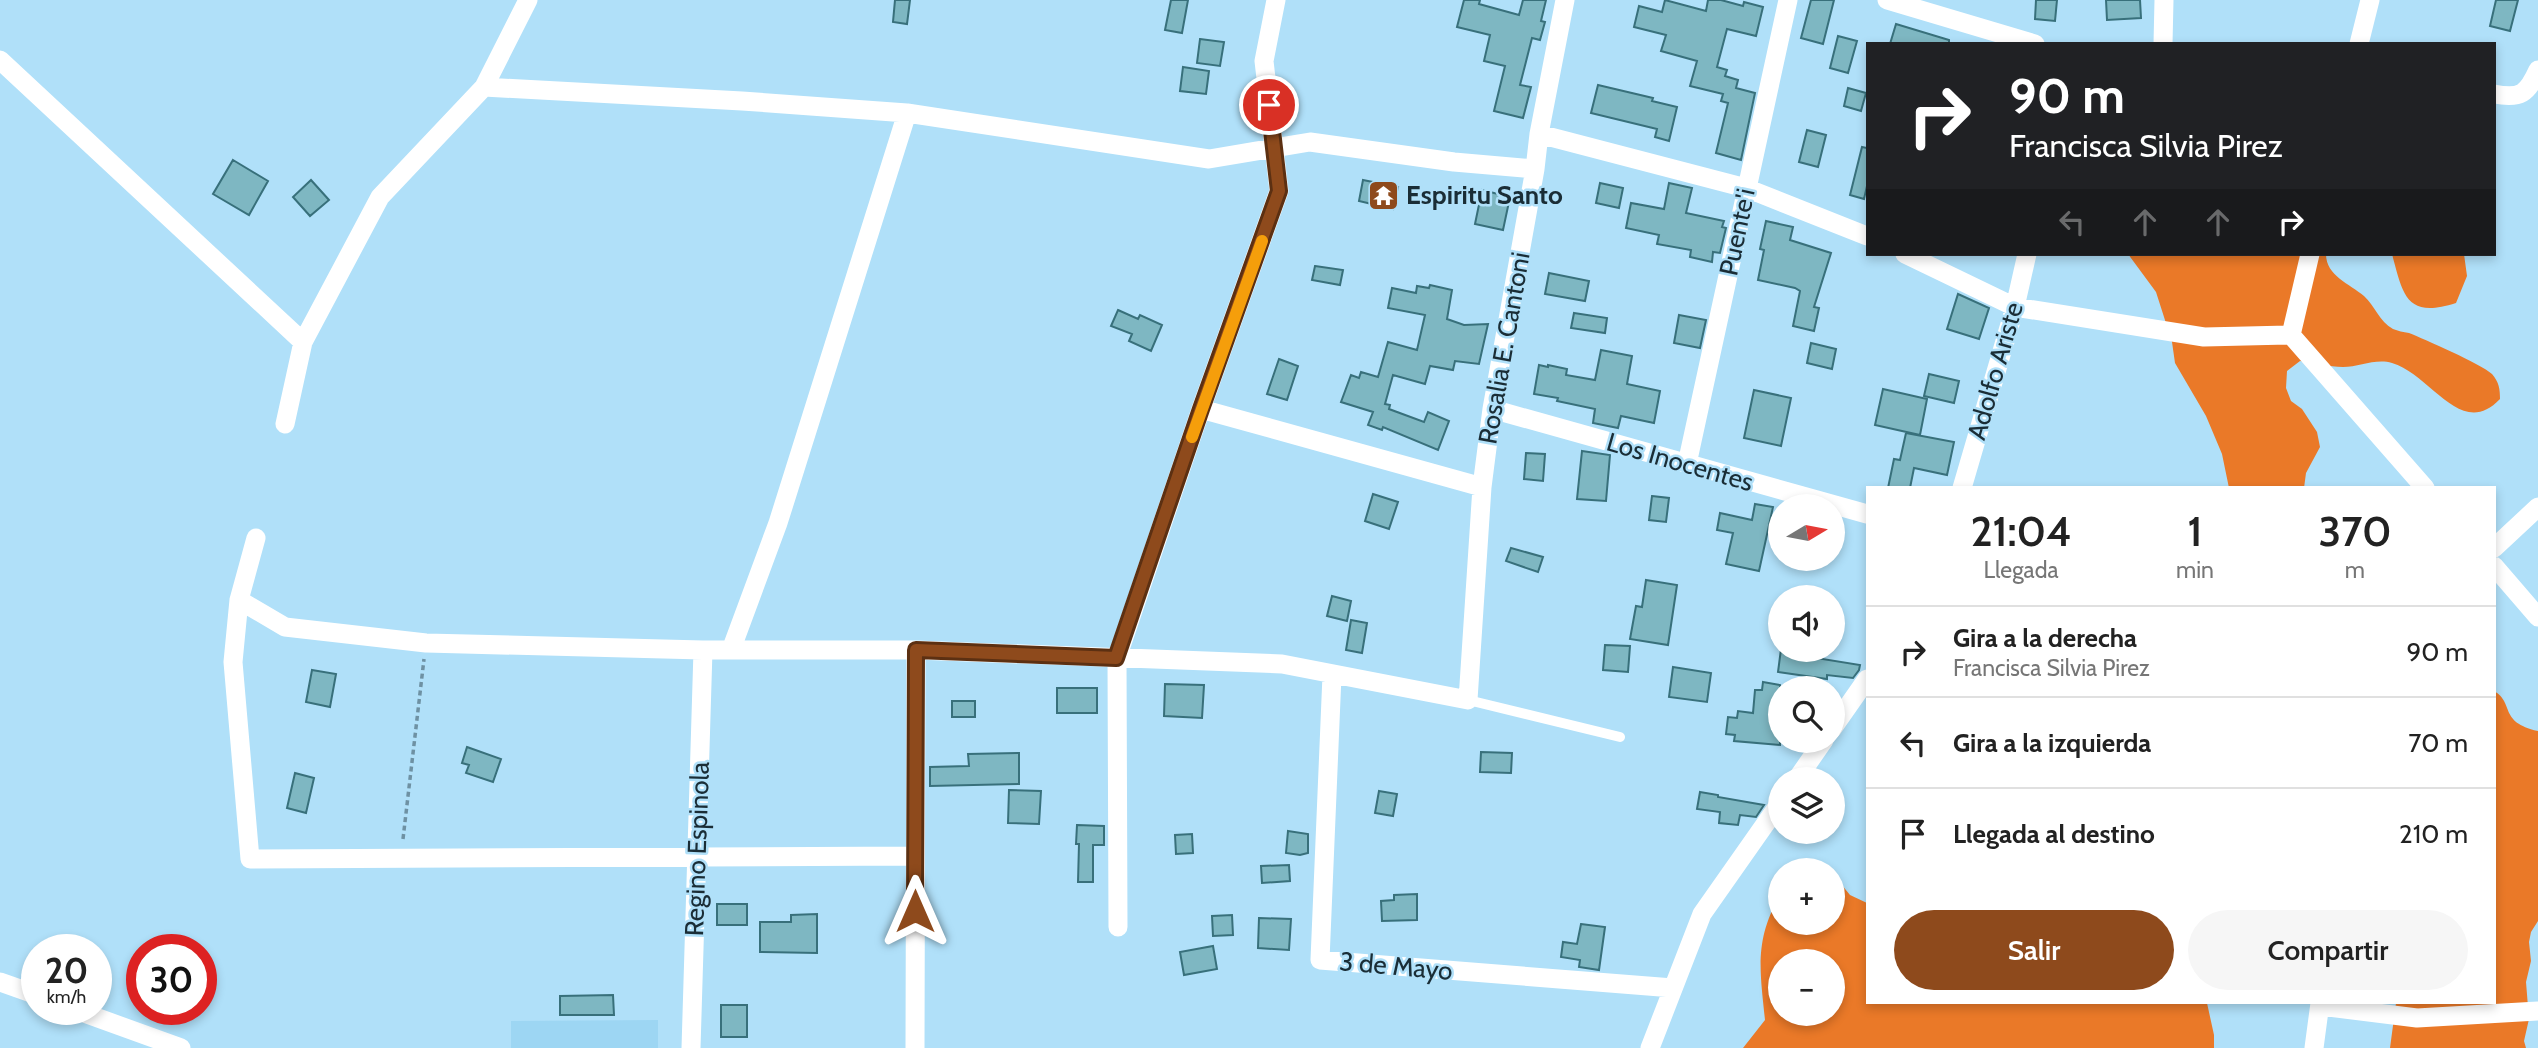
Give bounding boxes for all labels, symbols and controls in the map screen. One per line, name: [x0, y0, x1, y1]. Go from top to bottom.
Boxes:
text: 90 m: [2009, 66, 2125, 125]
icon: right: [1894, 70, 1985, 161]
pin: [1239, 75, 1299, 135]
icon: arrive: [1250, 86, 1288, 124]
text: Francisca Silvia Pirez: [2009, 126, 2283, 165]
temple icon: Espiritu Santo: [1366, 178, 1400, 212]
place label: Espiritu Santo: [1406, 179, 1563, 211]
street label: Puente'i: [1712, 185, 1762, 279]
icon: left: [2053, 203, 2091, 241]
icon: ahead: [2126, 203, 2164, 241]
icon: ahead: [2199, 203, 2237, 241]
icon: right: [2272, 203, 2310, 241]
street label: Rosalia E. Cantoni: [1471, 250, 1537, 446]
street label: Adolfo Ariste: [1960, 299, 2030, 443]
street label: Los Inocentes: [1603, 426, 1757, 498]
north arrow: [1768, 494, 1844, 570]
map controls: [1768, 494, 1845, 1026]
text: 21:04: [1970, 505, 2072, 557]
text: 1: [2188, 505, 2202, 557]
text: 370: [2318, 505, 2392, 557]
text: Llegada: [1984, 556, 2058, 584]
text: min: [2176, 556, 2214, 584]
text: m: [2345, 556, 2365, 584]
button: sound: [1768, 585, 1845, 662]
text: Gira a la derecha: [1953, 622, 2137, 654]
icon: right: [1894, 633, 1932, 671]
text: 90 m: [2406, 636, 2468, 668]
text: Francisca Silvia Pirez: [1953, 654, 2150, 682]
button: search: [1768, 676, 1845, 753]
icon: left: [1894, 724, 1932, 762]
text: Gira a la izquierda: [1953, 727, 2151, 759]
text: 70 m: [2408, 727, 2468, 759]
street label: Regino Espinola: [678, 761, 716, 937]
button: layers: [1768, 767, 1845, 844]
icon: arrive: [1894, 815, 1932, 853]
text: Llegada al destino: [1953, 818, 2155, 850]
text: 210 m: [2399, 818, 2468, 850]
button: +: [1768, 858, 1845, 935]
position arrow: [878, 874, 952, 948]
button: Salir: [1894, 910, 2174, 990]
button: Compartir: [2188, 910, 2468, 990]
speed limit sign: 30: [126, 934, 217, 1025]
street label: 3 de Mayo: [1338, 945, 1454, 987]
text: 20: [45, 949, 88, 992]
button: −: [1768, 949, 1845, 1026]
text: km/h: [47, 986, 86, 1008]

